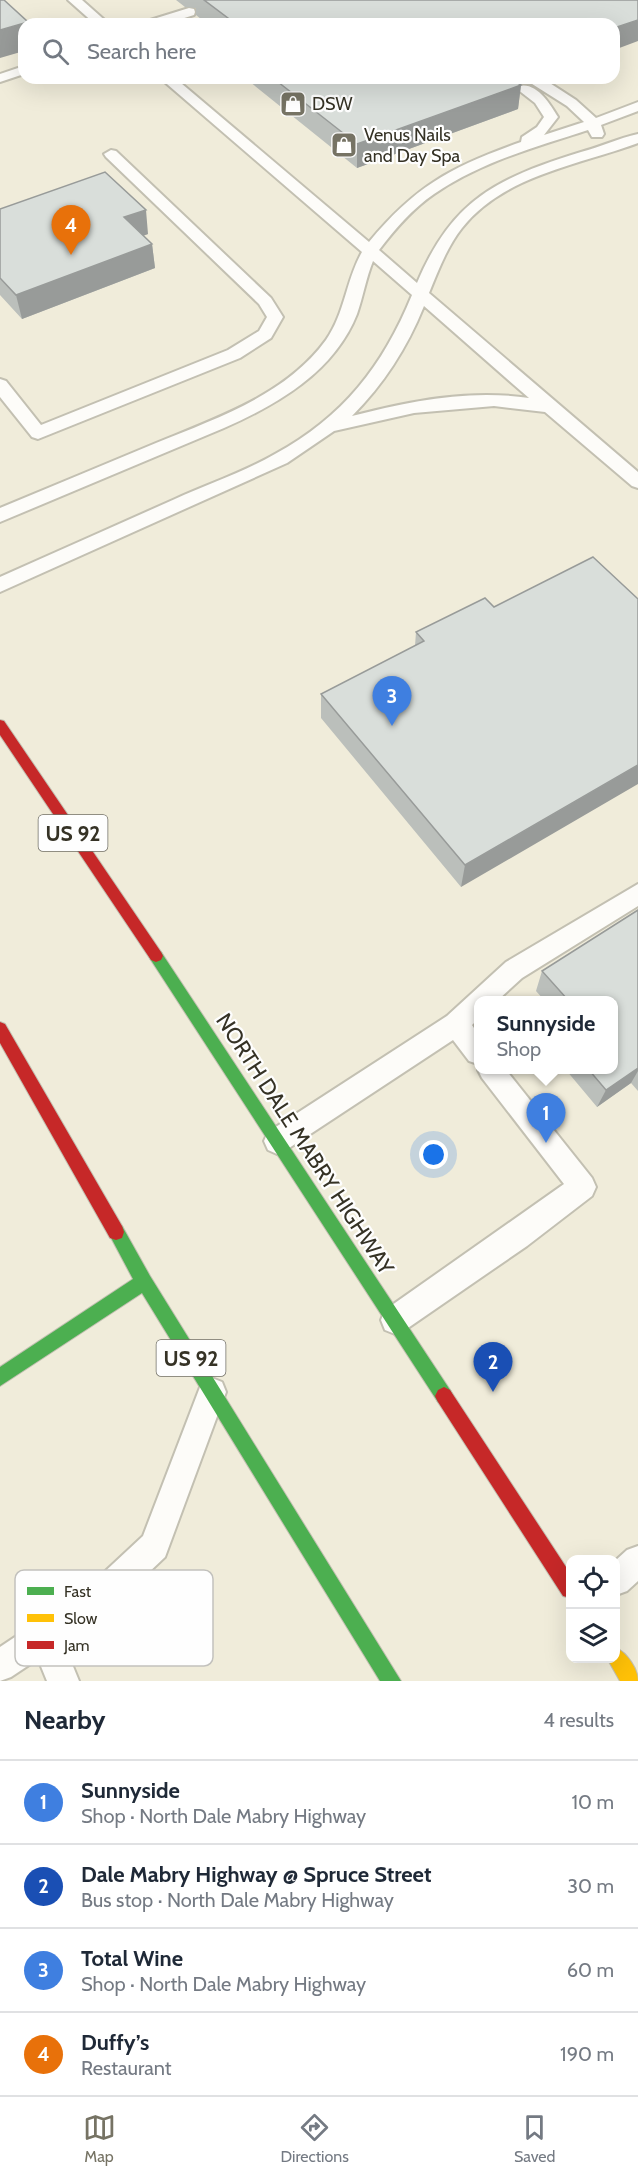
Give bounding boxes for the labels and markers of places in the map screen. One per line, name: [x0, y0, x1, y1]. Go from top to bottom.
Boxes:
shop icon: DSW: [278, 89, 308, 119]
place label: DSW: [312, 93, 353, 115]
place label: Venus Nails and Day Spa: [364, 124, 461, 167]
shop icon: Venus Nails and Day Spa: [329, 130, 359, 160]
pin: 4: [52, 206, 90, 255]
pin: 3: [372, 676, 412, 726]
pin: 1: [526, 1094, 566, 1143]
pin: 2: [474, 1342, 512, 1392]

